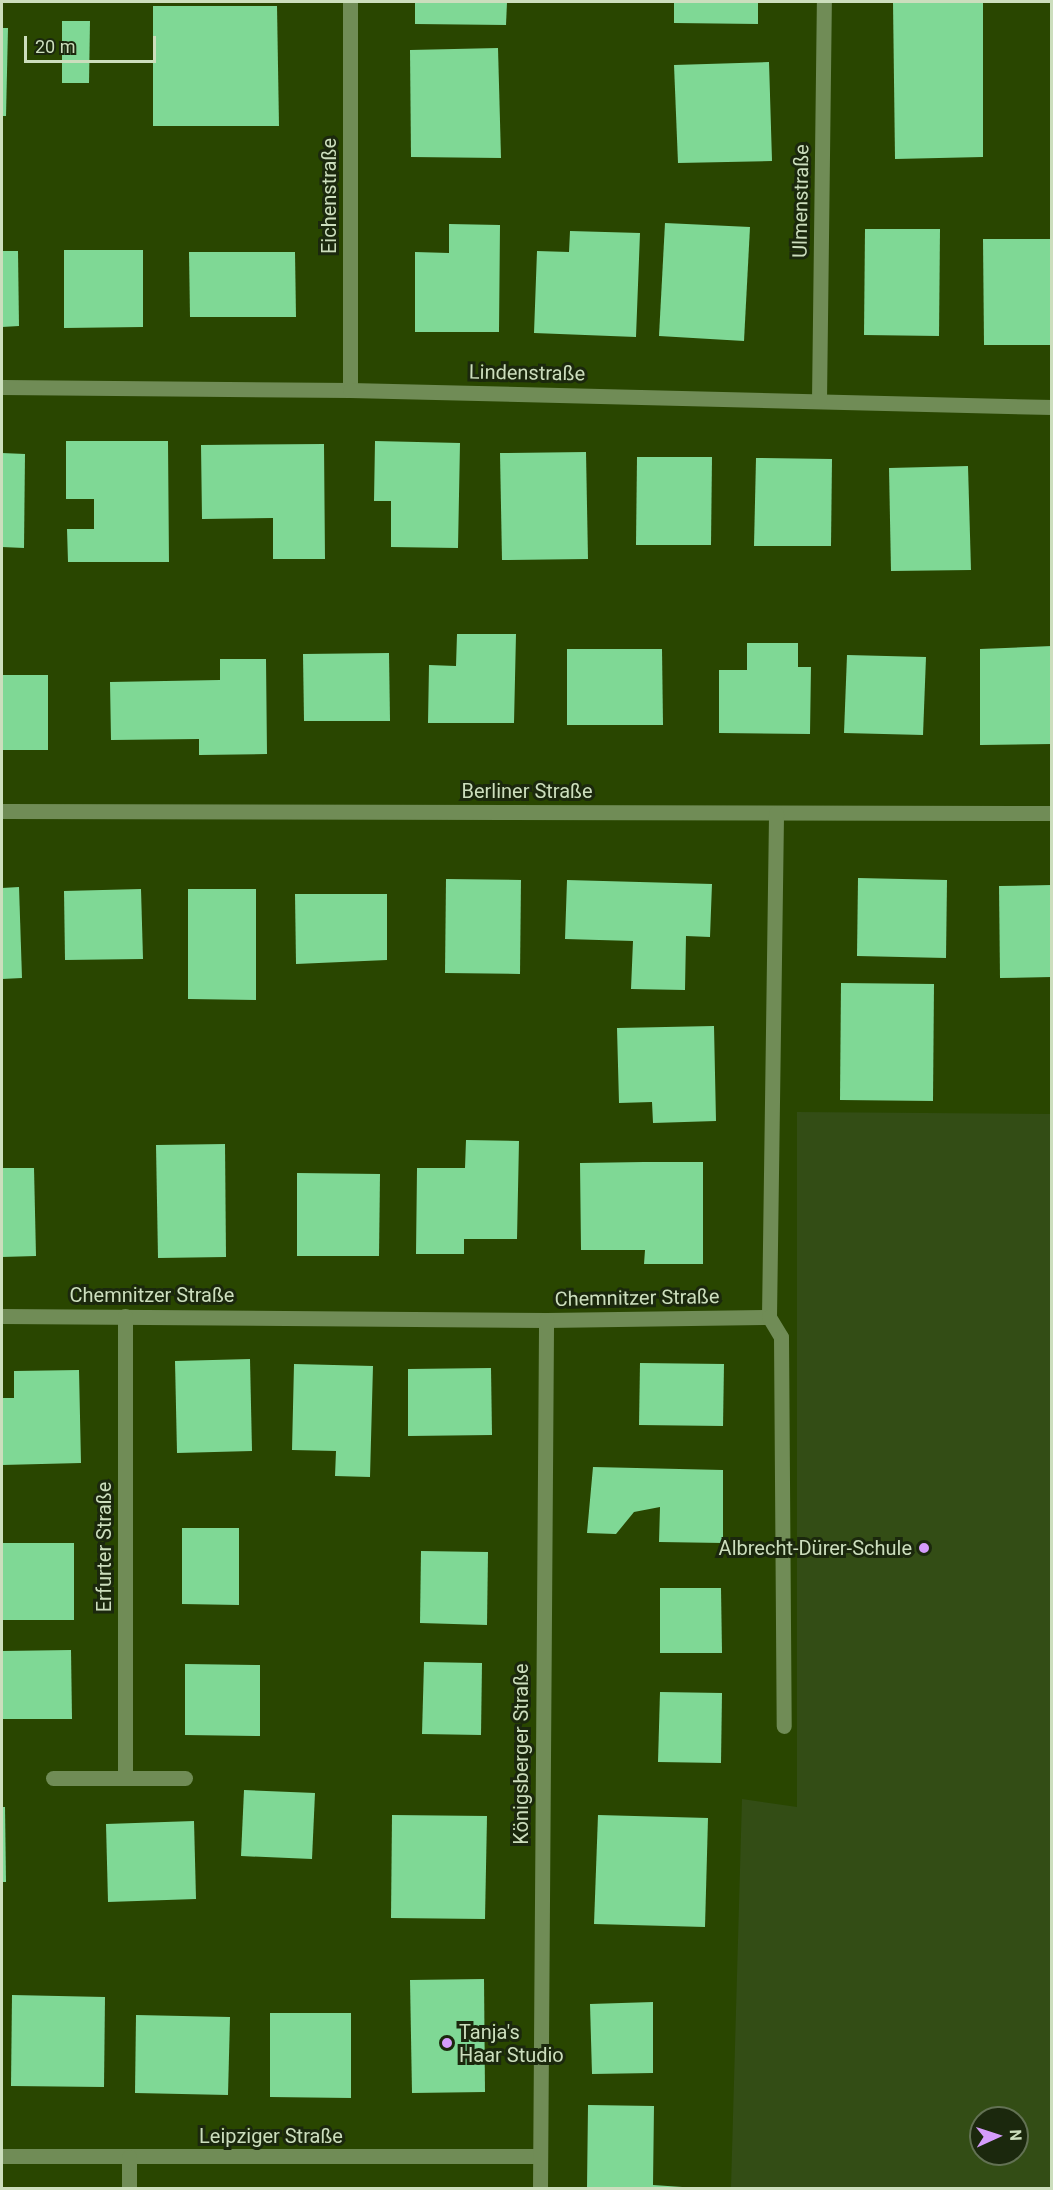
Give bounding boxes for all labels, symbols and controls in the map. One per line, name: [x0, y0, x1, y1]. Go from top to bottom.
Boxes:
scale bar: [27, 24, 159, 62]
text: 20 m: [35, 36, 75, 57]
street label: Eichenstraße: [317, 138, 341, 254]
street label: Ulmenstraße: [788, 144, 814, 258]
street label: Lindenstraße: [469, 360, 585, 386]
street label: Berliner Straße: [461, 779, 593, 803]
street label: Chemnitzer Straße: [70, 1283, 234, 1307]
street label: Chemnitzer Straße: [554, 1285, 720, 1311]
street label: Erfurter Straße: [92, 1482, 116, 1612]
place label: Albrecht-Dürer-Schule: [719, 1536, 912, 1560]
marker: Albrecht-Dürer-Schule: [917, 1541, 931, 1555]
street label: Königsberger Straße: [509, 1663, 533, 1845]
place label: Tanja's Haar Studio: [459, 2020, 564, 2067]
marker: Tanja's Haar Studio: [440, 2036, 454, 2050]
north arrow: [969, 2106, 1029, 2166]
street label: Leipziger Straße: [199, 2124, 343, 2148]
text: N: [1006, 2129, 1025, 2141]

